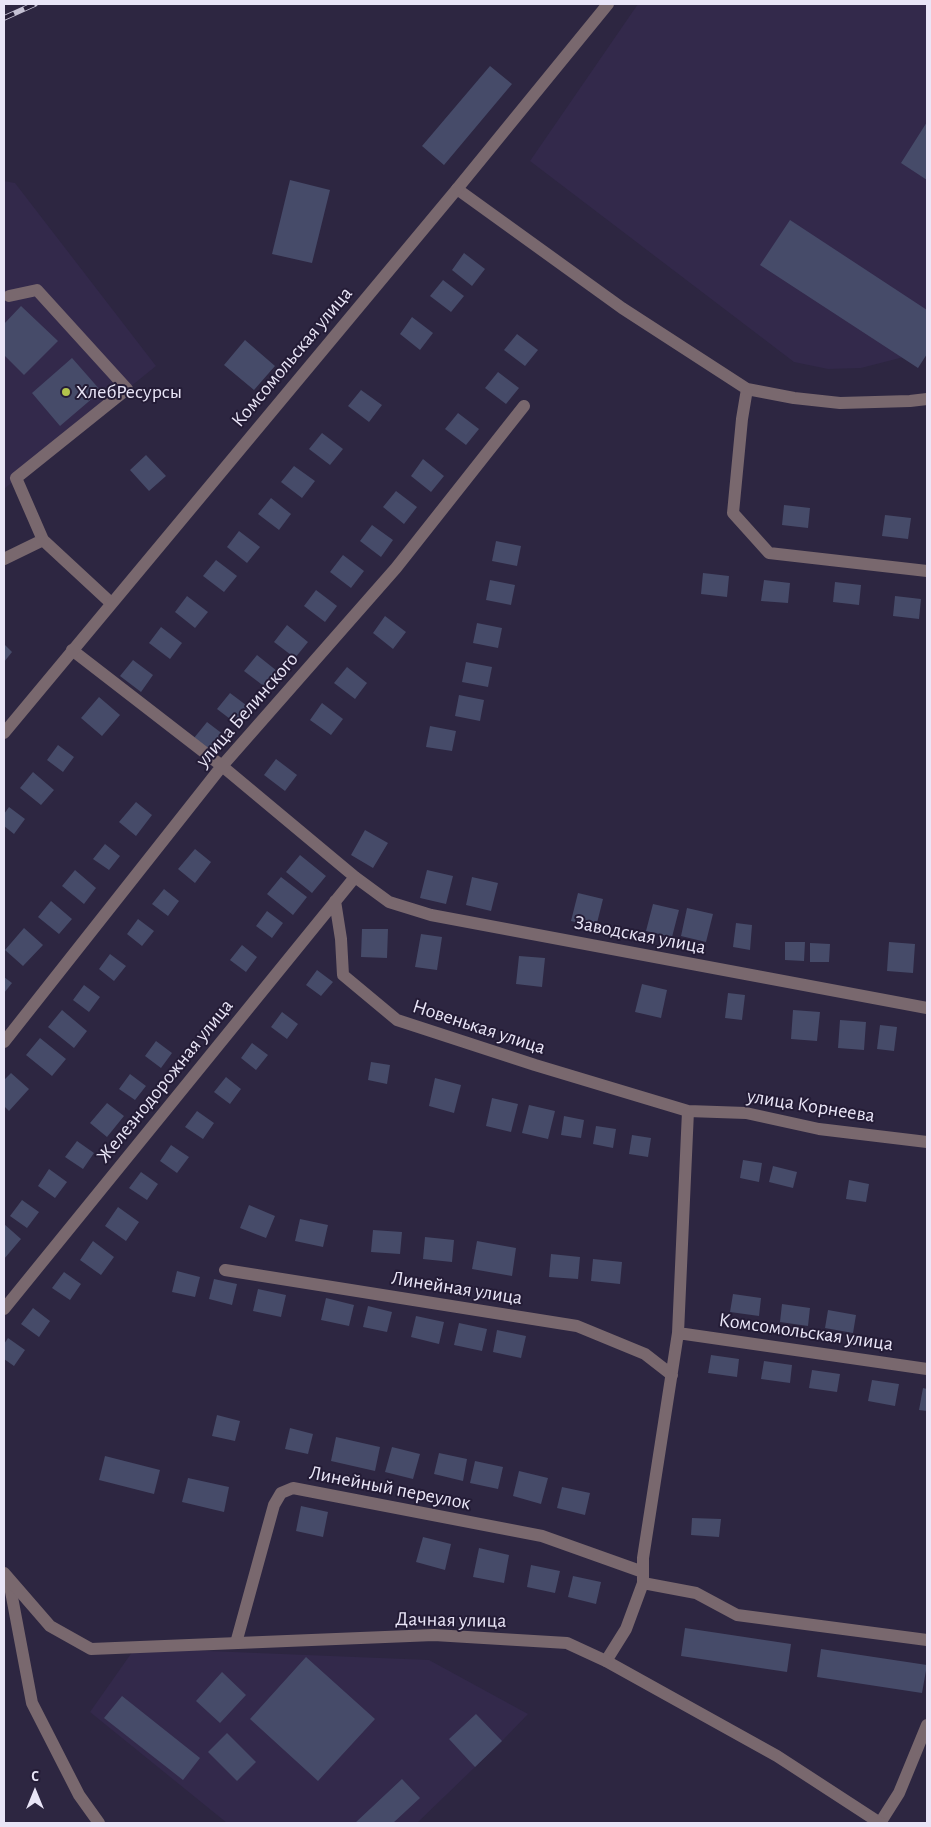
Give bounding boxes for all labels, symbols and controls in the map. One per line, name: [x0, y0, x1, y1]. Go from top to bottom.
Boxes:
street label: Комсомольская улица: [226, 282, 358, 432]
place label: ХлебРесурсы: [76, 380, 182, 404]
marker: ХлебРесурсы: [60, 386, 72, 398]
street label: улица Белинского: [191, 648, 303, 772]
street label: Заводская улица: [572, 910, 708, 960]
street label: Железнодорожная улица: [92, 994, 238, 1168]
street label: Новенькая улица: [409, 994, 549, 1060]
street label: улица Корнеева: [745, 1084, 877, 1128]
street label: Линейная улица: [390, 1266, 524, 1310]
street label: Комсомольская улица: [717, 1308, 895, 1356]
street label: Линейный переулок: [307, 1461, 473, 1515]
street label: Дачная улица: [395, 1607, 507, 1633]
north arrow: [10, 1767, 60, 1817]
text: С: [31, 1770, 39, 1784]

